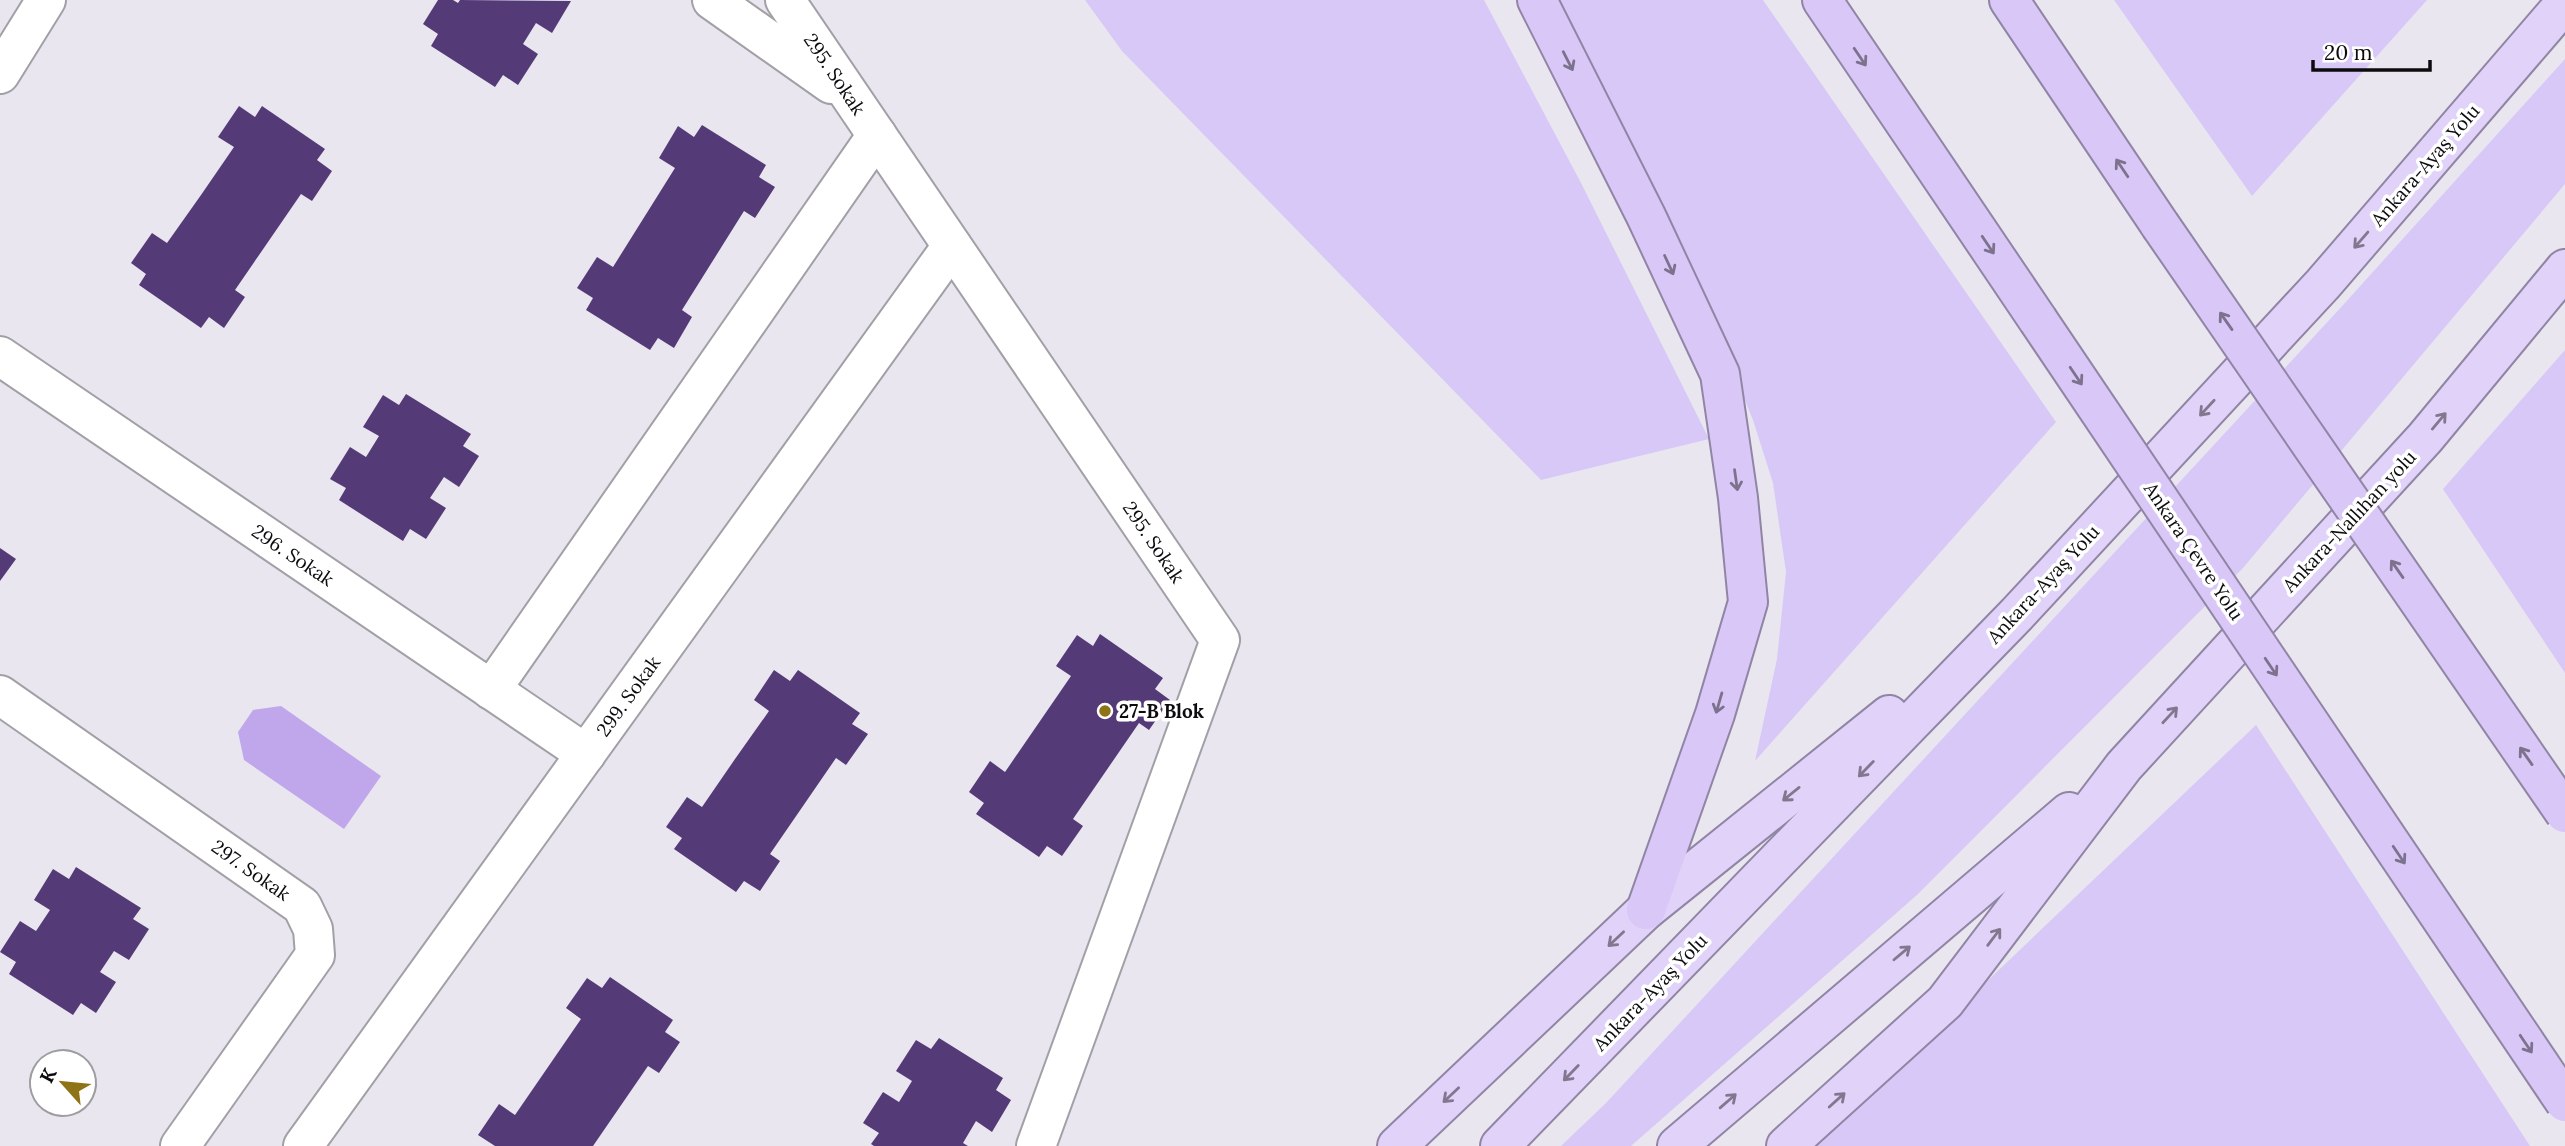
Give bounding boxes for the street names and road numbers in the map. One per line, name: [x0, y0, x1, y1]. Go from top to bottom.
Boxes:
street label: 295. Sokak: [799, 29, 871, 120]
street label: Ankara-Ayaş Yolu: [2365, 99, 2485, 232]
street label: Ankara-Nallıhan yolu: [2276, 445, 2421, 598]
street label: Ankara Çevre Yolu: [2138, 477, 2249, 625]
street label: 295. Sokak: [1118, 497, 1190, 588]
street label: 296. Sokak: [247, 519, 339, 592]
street label: Ankara-Ayaş Yolu: [1981, 520, 2104, 649]
street label: 299. Sokak: [591, 650, 666, 741]
street label: 297. Sokak: [207, 834, 296, 906]
street label: Ankara-Ayaş Yolu: [1587, 928, 1712, 1056]

